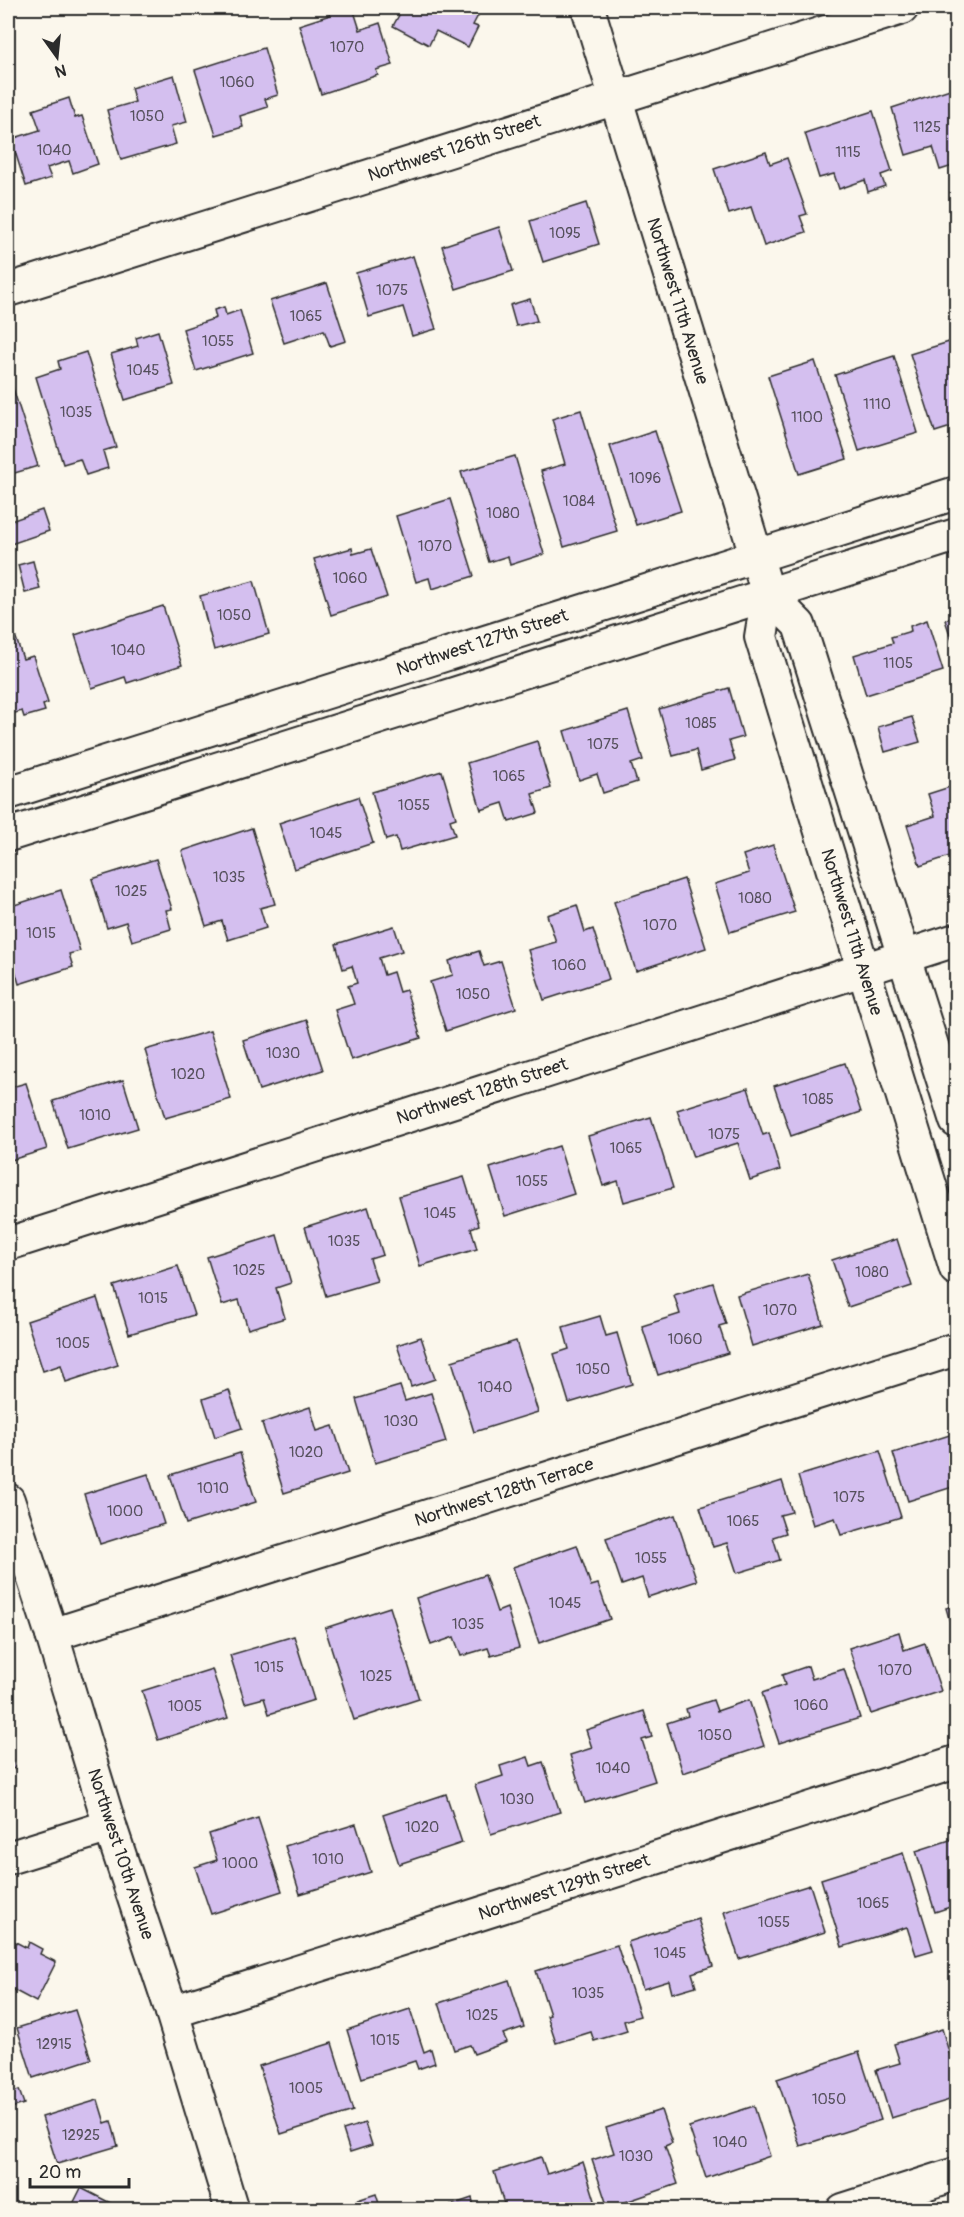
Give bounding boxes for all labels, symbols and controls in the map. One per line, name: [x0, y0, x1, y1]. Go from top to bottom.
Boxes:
north arrow: [27, 27, 87, 87]
house number: 1070: [330, 38, 364, 57]
text: N: [53, 59, 68, 82]
house number: 1060: [219, 73, 255, 92]
house number: 1050: [130, 107, 164, 126]
street label: Northwest 126th Street: [365, 109, 544, 187]
house number: 1125: [913, 118, 941, 137]
house number: 1040: [36, 141, 72, 160]
house number: 1115: [835, 143, 861, 162]
street label: Northwest 11th Avenue: [641, 215, 714, 387]
house number: 1095: [549, 224, 581, 243]
house number: 1075: [376, 281, 408, 300]
house number: 1065: [290, 307, 322, 326]
house number: 1055: [202, 332, 234, 351]
house number: 1045: [127, 361, 159, 380]
house number: 1110: [863, 395, 891, 414]
house number: 1035: [60, 403, 92, 422]
house number: 1100: [791, 408, 823, 427]
house number: 1096: [629, 469, 661, 488]
house number: 1084: [563, 492, 595, 511]
house number: 1080: [486, 504, 520, 523]
house number: 1070: [418, 537, 452, 556]
house number: 1060: [332, 569, 368, 588]
street label: Northwest 127th Street: [393, 604, 572, 681]
house number: 1050: [217, 606, 251, 625]
house number: 1040: [110, 641, 146, 660]
house number: 1105: [883, 654, 913, 673]
house number: 1085: [685, 714, 717, 733]
house number: 1075: [587, 735, 619, 754]
house number: 1065: [493, 767, 525, 786]
house number: 1055: [398, 796, 430, 815]
house number: 1045: [310, 824, 342, 843]
street label: Northwest 11th Avenue: [815, 846, 888, 1018]
house number: 1035: [213, 868, 245, 887]
house number: 1025: [115, 882, 147, 901]
house number: 1080: [738, 889, 772, 908]
house number: 1070: [643, 916, 677, 935]
house number: 1015: [26, 924, 56, 943]
house number: 1060: [551, 956, 587, 975]
house number: 1050: [456, 985, 490, 1004]
house number: 1030: [266, 1044, 300, 1063]
street label: Northwest 128th Street: [394, 1053, 571, 1130]
house number: 1020: [171, 1065, 205, 1084]
house number: 1085: [802, 1090, 834, 1109]
house number: 1010: [79, 1106, 111, 1125]
house number: 1075: [708, 1125, 740, 1144]
house number: 1065: [610, 1139, 642, 1158]
house number: 1055: [516, 1172, 548, 1191]
house number: 1045: [424, 1204, 456, 1223]
house number: 1035: [328, 1232, 360, 1251]
house number: 1025: [233, 1261, 265, 1280]
house number: 1080: [855, 1263, 889, 1282]
house number: 1015: [138, 1289, 168, 1308]
house number: 1070: [763, 1301, 797, 1320]
house number: 1060: [667, 1330, 703, 1349]
house number: 1005: [56, 1334, 90, 1353]
house number: 1050: [576, 1360, 610, 1379]
house number: 1040: [477, 1378, 513, 1397]
house number: 1030: [384, 1412, 418, 1431]
house number: 1020: [289, 1443, 323, 1462]
street label: Northwest 128th Terrace: [412, 1453, 597, 1532]
house number: 1010: [197, 1479, 229, 1498]
house number: 1075: [833, 1488, 865, 1507]
house number: 1000: [107, 1502, 143, 1521]
house number: 1065: [727, 1512, 759, 1531]
house number: 1055: [635, 1549, 667, 1568]
house number: 1045: [549, 1594, 581, 1613]
house number: 1035: [452, 1615, 484, 1634]
house number: 1015: [254, 1658, 284, 1677]
house number: 1070: [878, 1661, 912, 1680]
house number: 1025: [360, 1667, 392, 1686]
house number: 1060: [793, 1696, 829, 1715]
house number: 1005: [168, 1697, 202, 1716]
house number: 1050: [698, 1726, 732, 1745]
house number: 1040: [595, 1759, 631, 1778]
street label: Northwest 10th Avenue: [82, 1766, 159, 1943]
house number: 1030: [500, 1790, 534, 1809]
house number: 1020: [405, 1818, 439, 1837]
street label: Northwest 129th Street: [475, 1849, 654, 1926]
house number: 1010: [312, 1850, 344, 1869]
house number: 1000: [222, 1854, 258, 1873]
house number: 1065: [857, 1894, 889, 1913]
house number: 1055: [758, 1913, 790, 1932]
house number: 1045: [654, 1944, 686, 1963]
house number: 1035: [572, 1984, 604, 2003]
house number: 1025: [466, 2006, 498, 2025]
house number: 1015: [370, 2031, 400, 2050]
house number: 12915: [36, 2035, 72, 2054]
house number: 1005: [289, 2079, 323, 2098]
house number: 1050: [812, 2090, 846, 2109]
house number: 12925: [62, 2126, 100, 2145]
house number: 1040: [712, 2133, 748, 2152]
house number: 1030: [619, 2147, 653, 2166]
scale bar: [30, 2151, 129, 2189]
text: 20 m: [39, 2161, 81, 2184]

